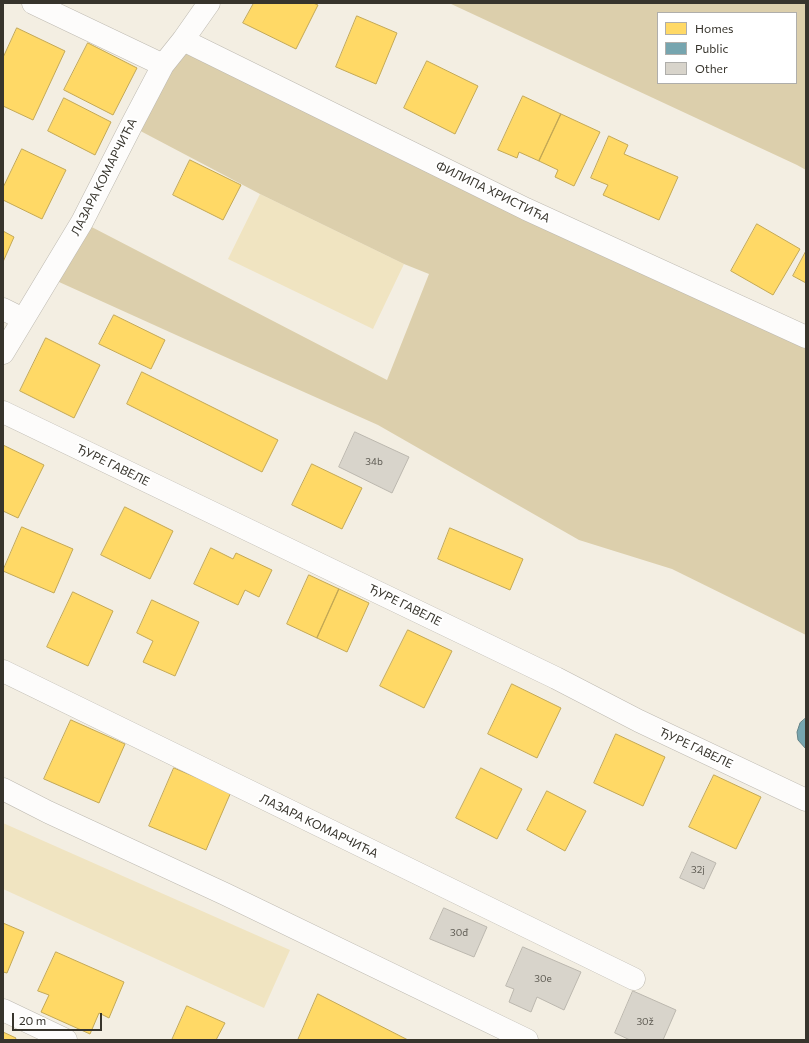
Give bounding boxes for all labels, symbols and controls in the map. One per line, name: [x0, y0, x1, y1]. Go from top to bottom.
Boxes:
legend: [657, 12, 797, 84]
text: Homes: [695, 21, 733, 35]
text: Public: [695, 41, 728, 55]
text: Other: [695, 61, 728, 75]
street label: ЛАЗАРА КОМАРЧИЋА: [68, 116, 140, 238]
street label: ФИЛИПА ХРИСТИЋА: [434, 158, 552, 226]
street label: ЂУРЕ ГАВЕЛЕ: [74, 441, 152, 489]
house number: 34b: [365, 456, 383, 468]
street label: ЂУРЕ ГАВЕЛЕ: [366, 581, 444, 629]
street label: ЂУРЕ ГАВЕЛЕ: [657, 725, 735, 771]
street label: ЛАЗАРА КОМАРЧИЋА: [257, 791, 381, 861]
house number: 32j: [691, 864, 705, 876]
house number: 30đ: [450, 927, 468, 939]
house number: 30e: [534, 973, 552, 985]
scale bar: [14, 1005, 104, 1031]
text: 20 m: [19, 1013, 46, 1027]
house number: 30ž: [636, 1016, 654, 1028]

